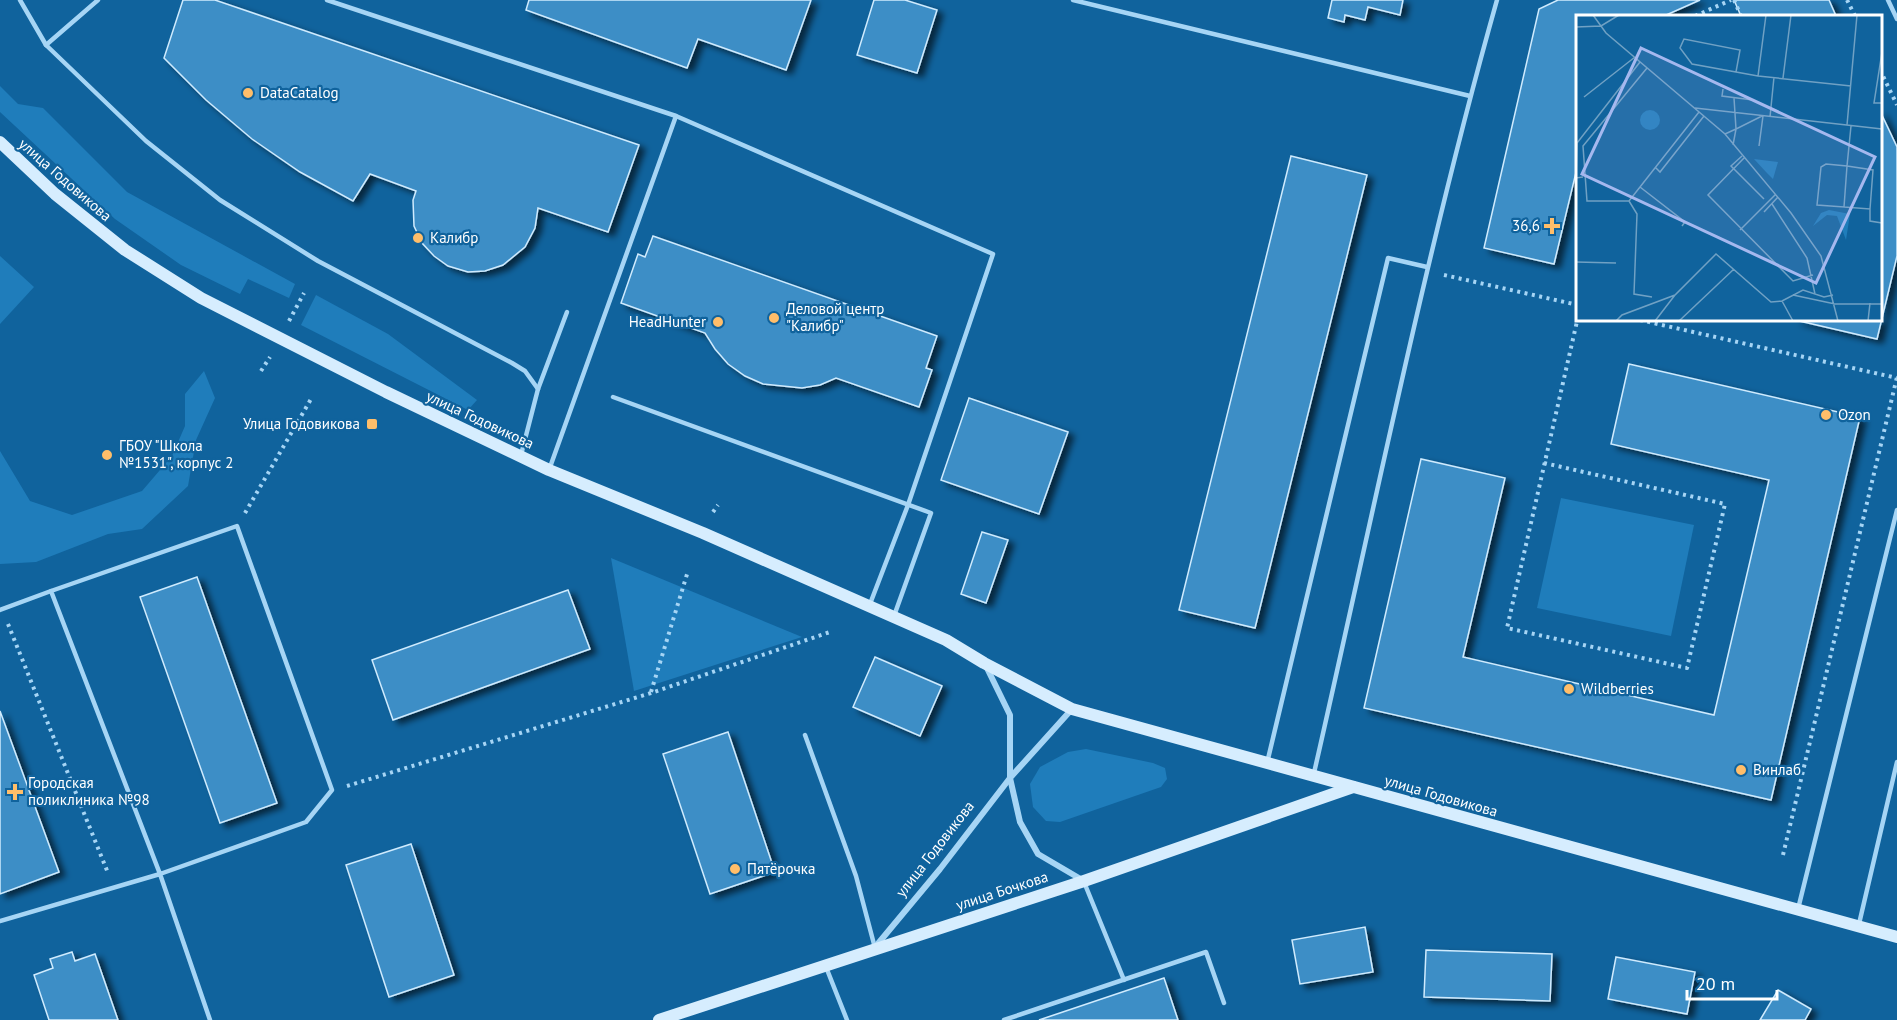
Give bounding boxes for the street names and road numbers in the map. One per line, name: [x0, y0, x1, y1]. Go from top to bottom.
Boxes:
street label: улица Годовикова: [15, 134, 116, 225]
street label: улица Годовикова: [423, 386, 537, 453]
street label: улица Годовикова: [1382, 770, 1500, 821]
street label: улица Годовикова: [891, 797, 978, 901]
street label: улица Бочкова: [953, 867, 1050, 914]

